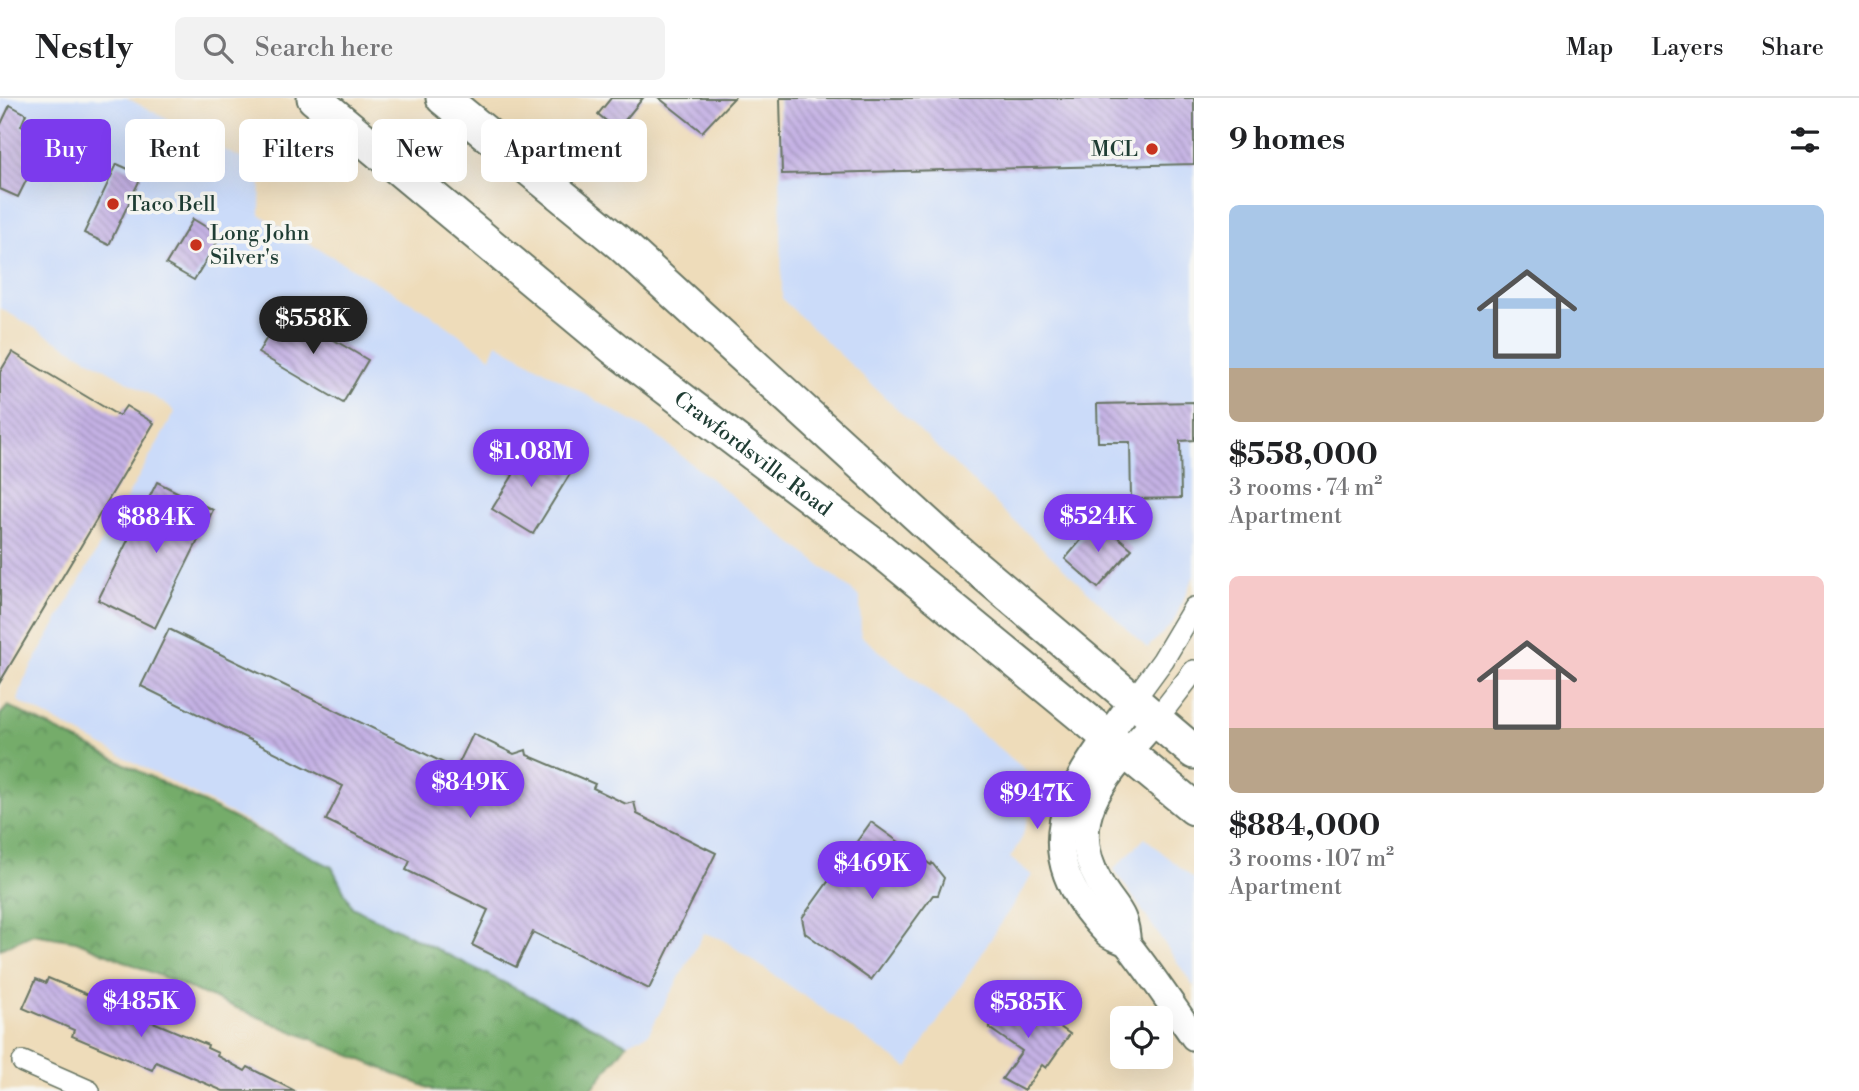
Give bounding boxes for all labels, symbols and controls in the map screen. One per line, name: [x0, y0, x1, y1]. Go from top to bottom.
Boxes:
search box: [175, 17, 665, 80]
text: Nestly: [35, 28, 133, 69]
icon: search: [199, 29, 237, 67]
text: Search here: [255, 32, 393, 64]
text: Map: [1566, 33, 1613, 63]
text: Layers: [1651, 33, 1723, 63]
text: Share: [1761, 33, 1824, 63]
chip: Buy: [21, 119, 111, 182]
chip: Rent: [125, 119, 225, 182]
chip: Filters: [239, 119, 358, 182]
chip: New: [372, 119, 467, 182]
chip: Apartment: [481, 119, 647, 182]
text: 9 homes: [1229, 121, 1345, 159]
icon: filters: [1786, 121, 1824, 159]
place label: MCL: [1091, 137, 1138, 163]
marker: MCL: [1144, 141, 1160, 157]
place label: Taco Bell: [127, 192, 216, 218]
marker: Taco Bell: [105, 196, 121, 212]
place label: Long John Silver's: [210, 221, 310, 271]
marker: Long John Silver's: [188, 237, 204, 253]
icon: home: [1464, 251, 1590, 377]
pin: $558K: [264, 296, 362, 356]
text: $558K: [275, 305, 351, 333]
street label: Crawfordsville Road: [668, 386, 837, 522]
pin: $1.08M: [474, 430, 588, 489]
text: $558,000: [1229, 436, 1378, 474]
text: $1.08M: [489, 438, 573, 466]
text: 3 rooms · 74 m²: [1229, 474, 1382, 502]
pin: $524K: [1049, 494, 1147, 554]
pin: $884K: [107, 496, 205, 555]
text: Apartment: [1229, 502, 1342, 530]
text: $524K: [1060, 503, 1136, 531]
text: $884K: [117, 504, 195, 532]
icon: home: [1464, 622, 1590, 748]
pin: $849K: [421, 760, 519, 820]
text: $849K: [431, 769, 509, 797]
pin: $947K: [988, 772, 1086, 831]
text: $947K: [1000, 780, 1074, 808]
text: $884,000: [1229, 807, 1380, 845]
pin: $469K: [823, 842, 921, 901]
text: 3 rooms · 107 m²: [1229, 845, 1394, 873]
text: $469K: [834, 850, 910, 878]
text: Apartment: [1229, 873, 1342, 901]
pin: $485K: [92, 979, 190, 1039]
pin: $585K: [979, 981, 1077, 1040]
text: $485K: [103, 988, 179, 1016]
text: $585K: [990, 989, 1066, 1017]
map controls: [1110, 1006, 1173, 1069]
button: locate: [1110, 1006, 1173, 1069]

